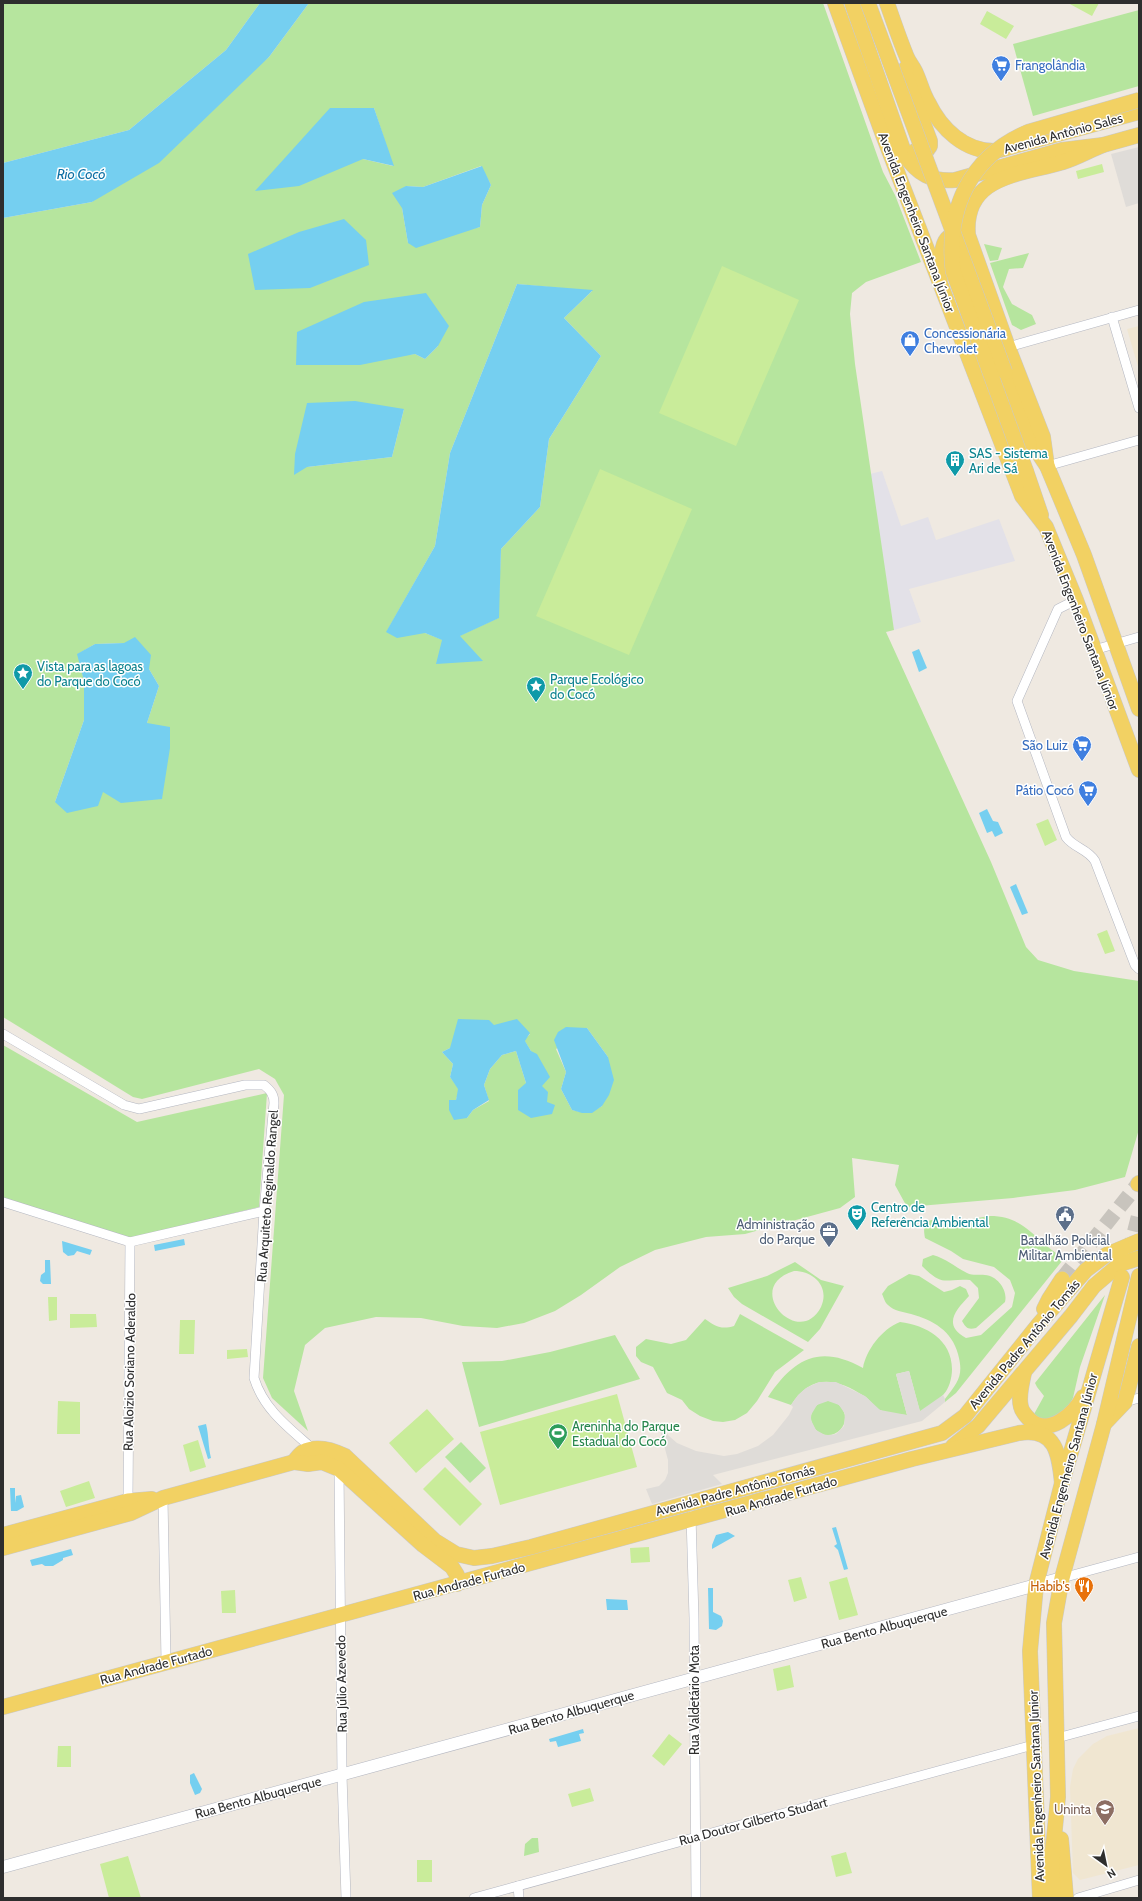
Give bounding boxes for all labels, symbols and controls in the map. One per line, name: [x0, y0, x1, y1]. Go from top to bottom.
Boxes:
supermarket icon: Frangolândia: [990, 54, 1012, 82]
place label: Frangolândia: [1015, 57, 1086, 73]
street label: Avenida Antônio Sales: [1002, 109, 1125, 157]
street label: Avenida Engenheiro Santana Júnior: [875, 130, 959, 315]
water label: Rio Cocó: [57, 165, 105, 183]
place label: Concessionária Chevrolet: [924, 325, 1007, 356]
shop icon: Concessionária Chevrolet: [899, 329, 921, 357]
place label: SAS - Sistema Ari de Sá: [969, 445, 1049, 476]
building icon: SAS - Sistema Ari de Sá: [944, 449, 966, 477]
street label: Avenida Engenheiro Santana Júnior: [1039, 528, 1123, 713]
place label: Vista para as lagoas do Parque do Cocó: [37, 658, 144, 689]
place icon: Vista para as lagoas do Parque do Cocó: [12, 662, 34, 690]
place label: Parque Ecológico do Cocó: [550, 671, 644, 702]
place icon: Parque Ecológico do Cocó: [525, 675, 547, 703]
supermarket icon: São Luiz: [1071, 734, 1093, 762]
place label: São Luiz: [1022, 737, 1068, 753]
supermarket icon: Pátio Cocó: [1077, 779, 1099, 807]
place label: Pátio Cocó: [1015, 782, 1074, 798]
street label: Rua Arquiteto Reginaldo Rangel: [253, 1109, 281, 1283]
place label: Centro de Referência Ambiental: [871, 1199, 989, 1230]
theatre icon: Centro de Referência Ambiental: [846, 1203, 868, 1231]
public building icon: Batalhão Policial Militar Ambiental: [1054, 1204, 1076, 1232]
place label: Administração do Parque: [736, 1216, 815, 1247]
office icon: Administração do Parque: [818, 1220, 840, 1248]
place label: Batalhão Policial Militar Ambiental: [1018, 1232, 1112, 1263]
street label: Avenida Padre Antônio Tomás: [965, 1276, 1083, 1412]
street label: Rua Aloizio Soriano Aderaldo: [120, 1293, 138, 1451]
street label: Avenida Engenheiro Santana Júnior: [1035, 1371, 1101, 1561]
place label: Areninha do Parque Estadual do Cocó: [572, 1418, 680, 1449]
sports icon: Areninha do Parque Estadual do Cocó: [547, 1422, 569, 1450]
street label: Avenida Padre Antônio Tomás: [654, 1461, 817, 1519]
street label: Rua Andrade Furtado: [723, 1472, 839, 1520]
street label: Rua Andrade Furtado: [411, 1558, 527, 1604]
restaurant icon: Habib's: [1073, 1575, 1095, 1603]
place label: Habib's: [1030, 1578, 1071, 1594]
street label: Rua Bento Albuquerque: [819, 1602, 949, 1652]
street label: Rua Júlio Azevedo: [332, 1635, 350, 1733]
street label: Rua Andrade Furtado: [98, 1642, 214, 1688]
street label: Rua Valdetário Mota: [686, 1644, 702, 1755]
street label: Rua Bento Albuquerque: [506, 1686, 636, 1738]
street label: Avenida Engenheiro Santana Júnior: [1025, 1689, 1047, 1882]
street label: Rua Bento Albuquerque: [193, 1772, 323, 1822]
street label: Rua Doutor Gilberto Studart: [677, 1793, 830, 1849]
school or university icon: Uninta: [1094, 1798, 1116, 1826]
place label: Uninta: [1054, 1801, 1092, 1817]
north arrow: [1086, 1845, 1126, 1885]
text: N: [1104, 1865, 1119, 1881]

